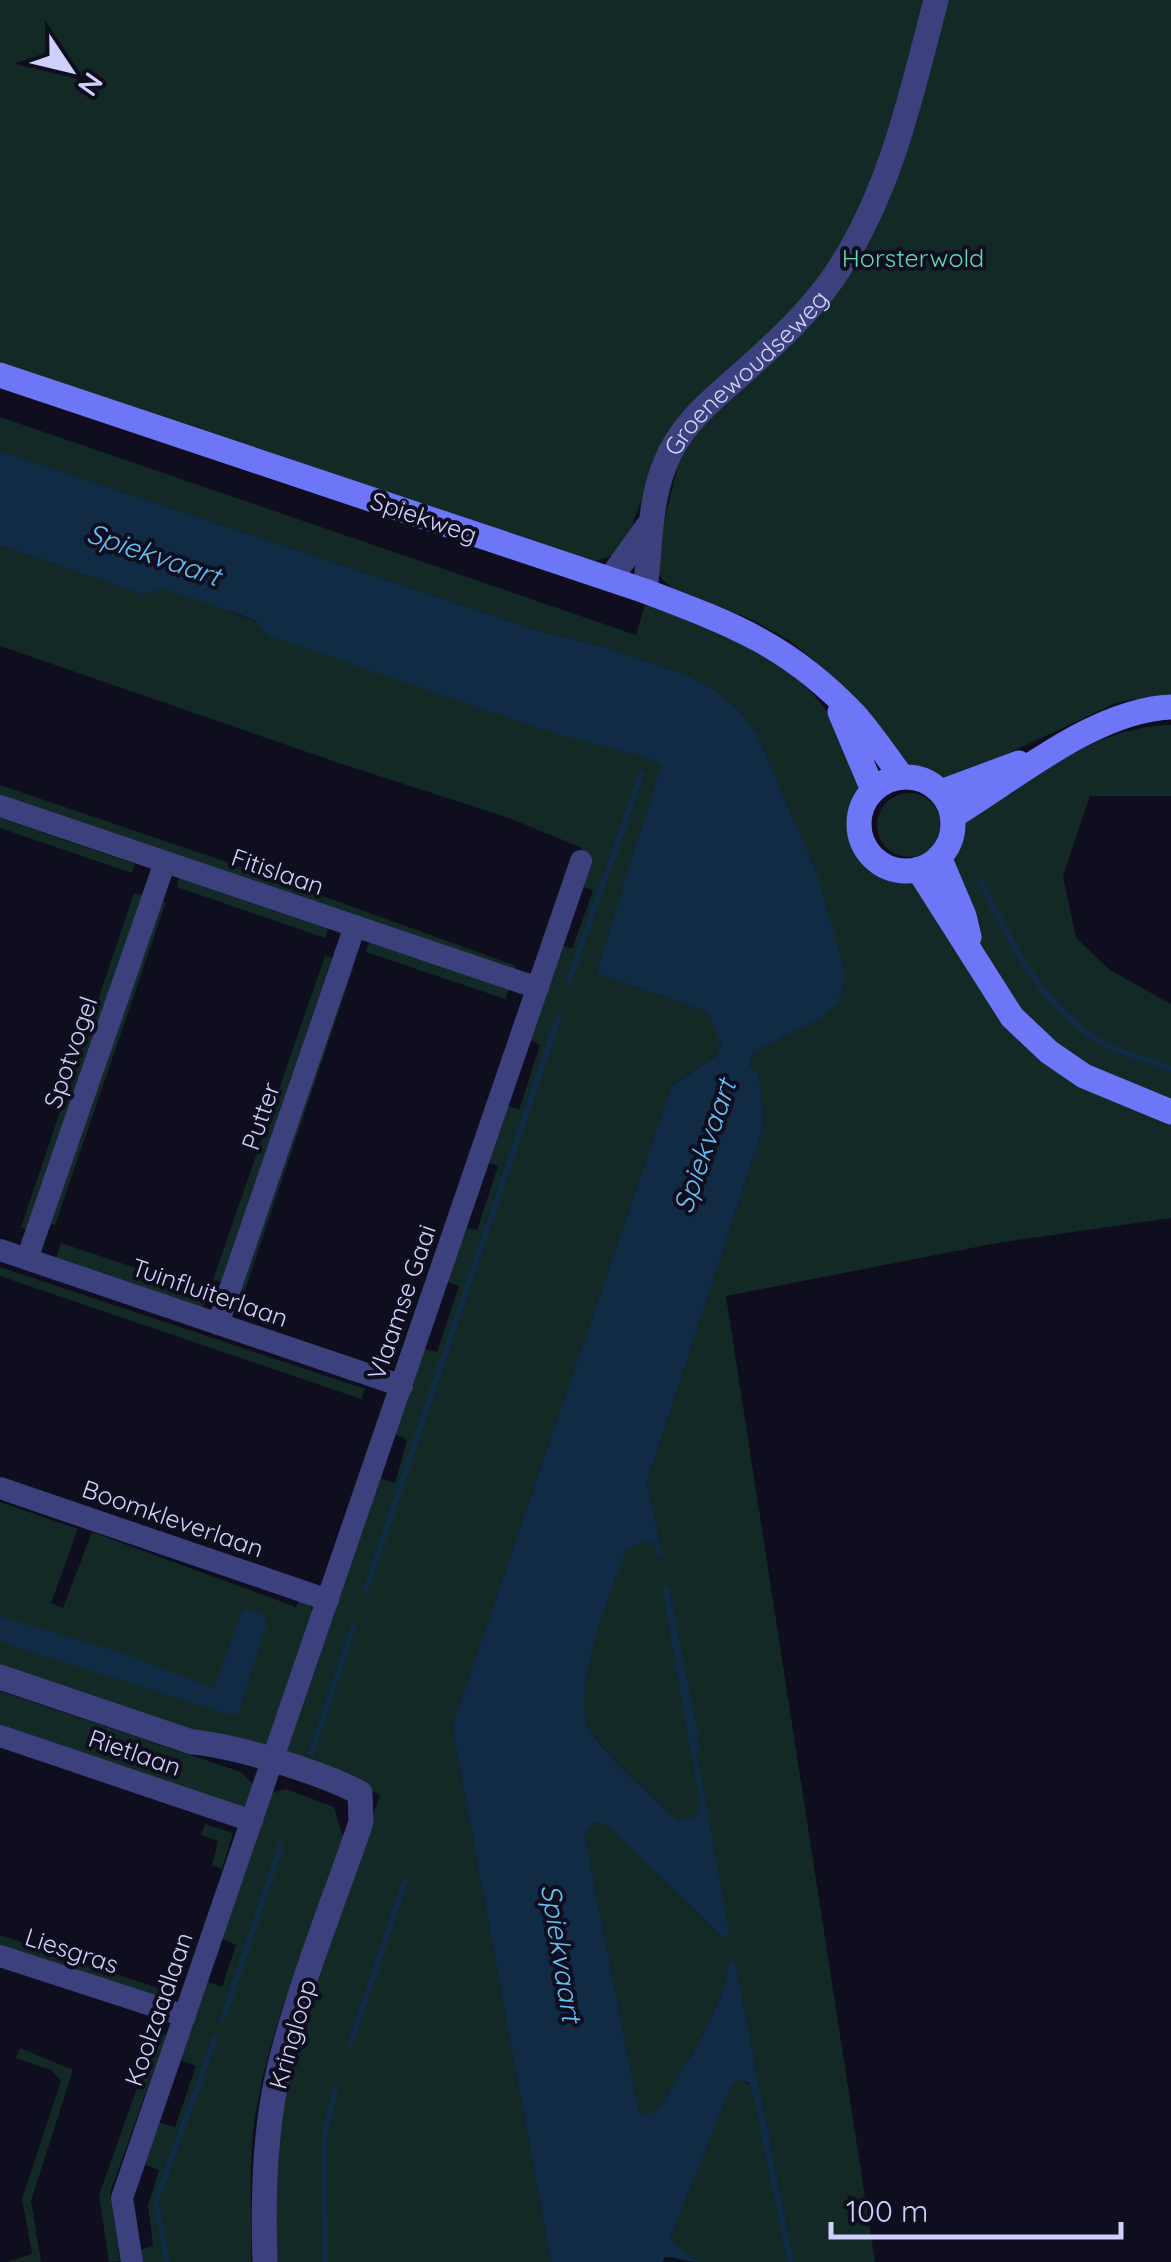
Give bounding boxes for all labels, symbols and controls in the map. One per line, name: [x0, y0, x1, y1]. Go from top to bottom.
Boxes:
north arrow: [20, 20, 120, 120]
text: N: [71, 66, 111, 103]
park label: Horsterwold: [842, 242, 984, 273]
street label: Groenewoudseweg: [656, 283, 834, 461]
street label: Spiekweg: [367, 484, 481, 550]
water label: Spiekvaart: [83, 515, 229, 594]
street label: Fitislaan: [228, 841, 328, 901]
street label: Spotvogel: [36, 992, 104, 1112]
water label: Spiekvaart: [665, 1071, 744, 1217]
street label: Putter: [234, 1078, 286, 1154]
street label: Vlaamse Gaai: [360, 1220, 442, 1384]
street label: Tuinfluiterlaan: [128, 1251, 292, 1333]
street label: Boomkleverlaan: [78, 1472, 268, 1564]
street label: Rietlaan: [85, 1722, 185, 1782]
water label: Spiekvaart: [534, 1882, 591, 2028]
street label: Liesgras: [21, 1920, 123, 1980]
street label: Koolzaadlaan: [117, 1928, 199, 2090]
street label: Kringloop: [262, 1976, 322, 2092]
scale bar: [831, 2177, 1121, 2239]
text: 100 m: [846, 2192, 928, 2230]

